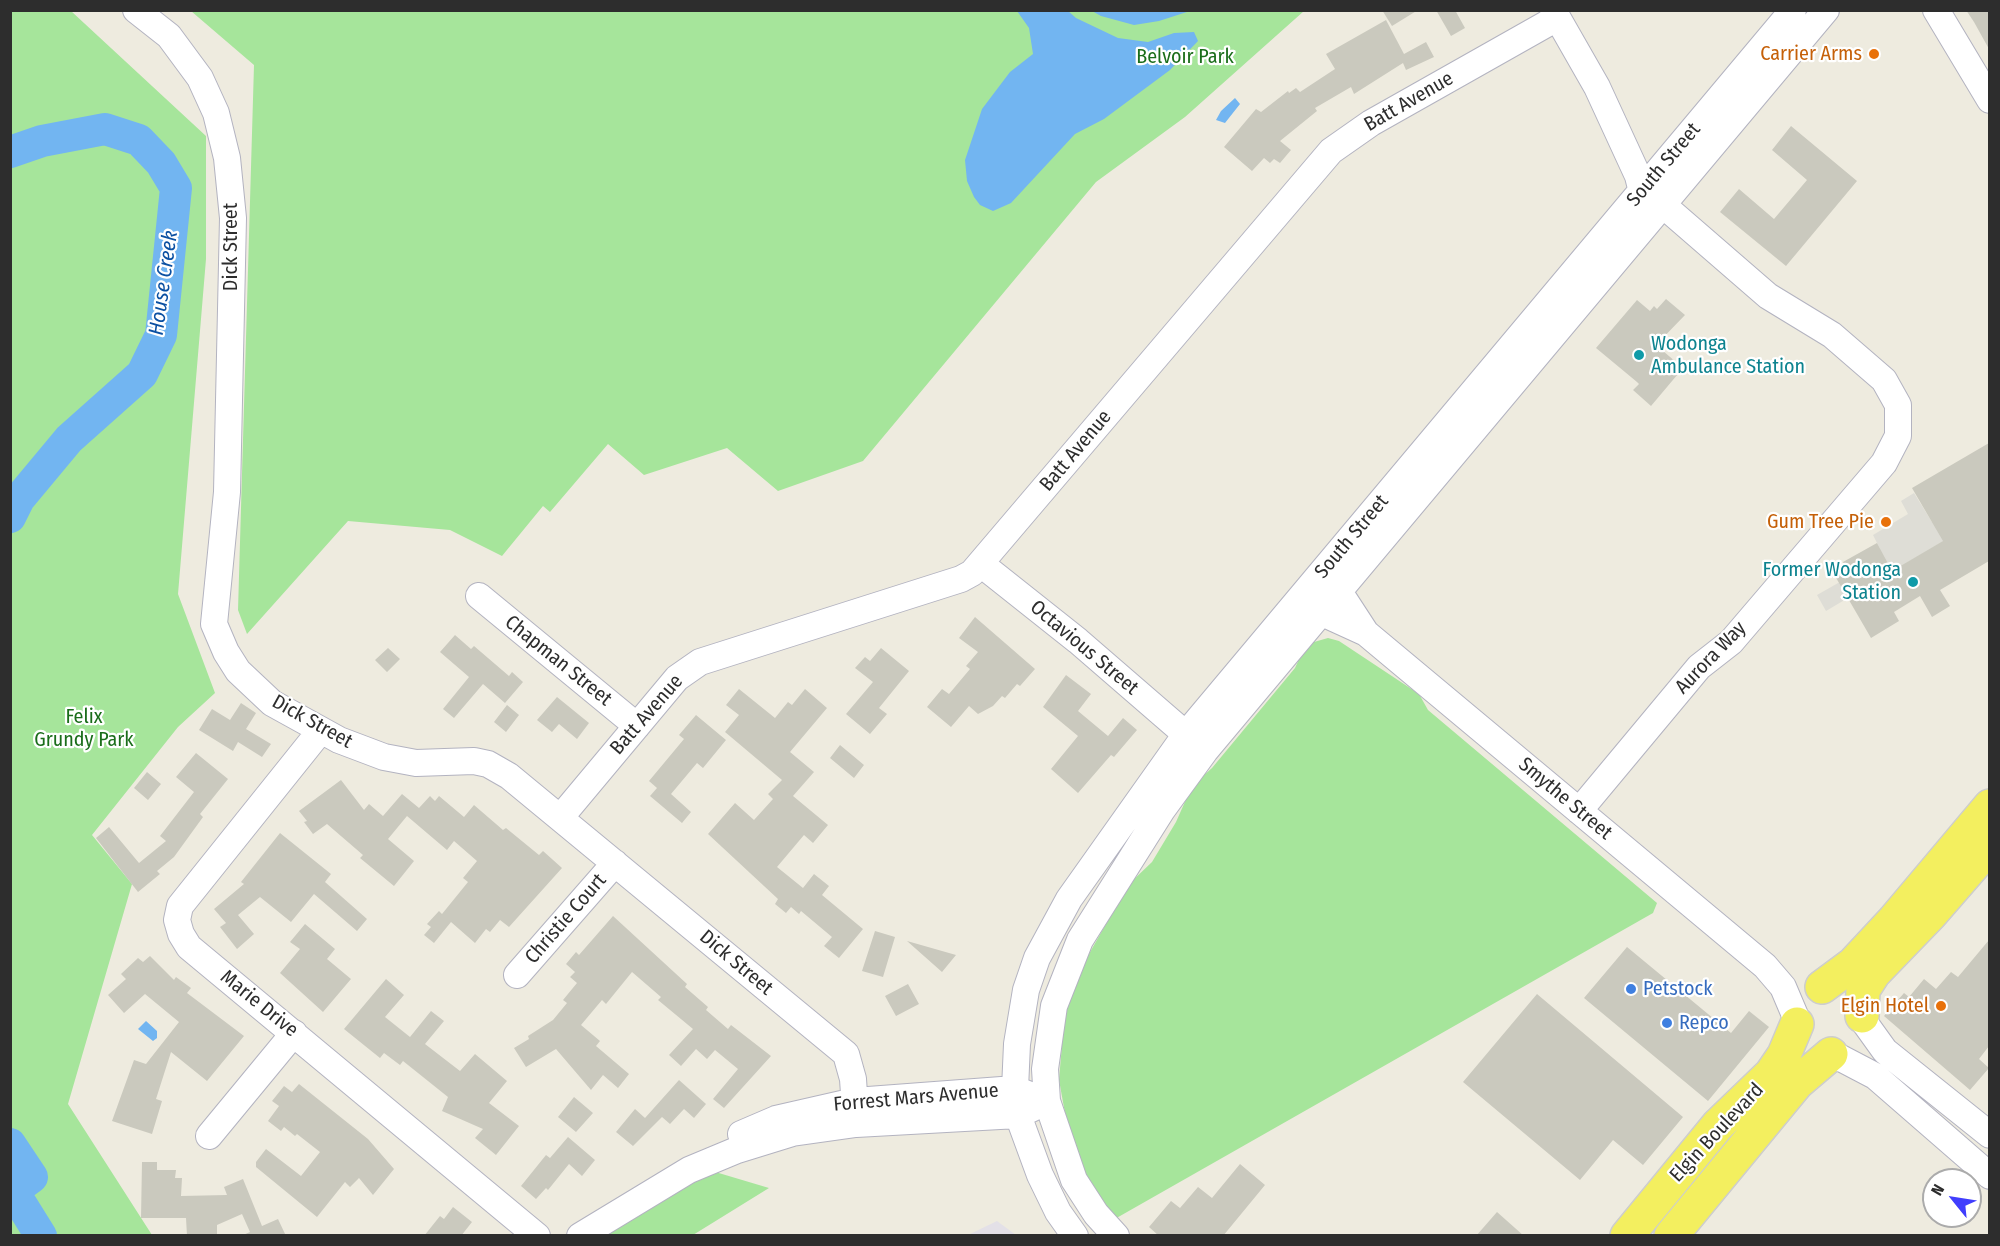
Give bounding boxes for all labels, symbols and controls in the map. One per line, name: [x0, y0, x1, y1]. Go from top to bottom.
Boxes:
place label: Carrier Arms: [1760, 42, 1862, 66]
park label: Belvoir Park: [1136, 45, 1234, 69]
marker: Carrier Arms: [1867, 47, 1881, 61]
street label: Batt Avenue: [1360, 67, 1458, 137]
street label: South Street: [1622, 118, 1706, 212]
street label: Dick Street: [219, 203, 243, 291]
water label: House Creek: [144, 229, 184, 337]
place label: Wodonga Ambulance Station: [1651, 332, 1805, 379]
marker: Wodonga Ambulance Station: [1632, 348, 1646, 362]
street label: Batt Avenue: [1035, 406, 1117, 496]
street label: South Street: [1310, 490, 1394, 584]
place label: Gum Tree Pie: [1767, 510, 1874, 534]
marker: Gum Tree Pie: [1879, 515, 1893, 529]
place label: Former Wodonga Station: [1763, 558, 1901, 605]
marker: Former Wodonga Station: [1906, 575, 1920, 589]
street label: Octavious Street: [1025, 596, 1143, 700]
street label: Chapman Street: [500, 611, 616, 711]
street label: Aurora Way: [1671, 617, 1751, 699]
street label: Batt Avenue: [606, 670, 688, 760]
street label: Dick Street: [268, 690, 356, 754]
park label: Felix Grundy Park: [34, 705, 134, 752]
street label: Smythe Street: [1513, 753, 1617, 845]
street label: Christie Court: [520, 869, 612, 969]
street label: Dick Street: [694, 925, 778, 1001]
street label: Marie Drive: [215, 965, 303, 1043]
place label: Petstock: [1643, 977, 1712, 1001]
marker: Petstock: [1624, 982, 1638, 996]
place label: Elgin Hotel: [1841, 994, 1929, 1018]
marker: Elgin Hotel: [1934, 999, 1948, 1013]
place label: Repco: [1679, 1011, 1729, 1035]
marker: Repco: [1660, 1016, 1674, 1030]
street label: Elgin Boulevard: [1665, 1078, 1769, 1188]
street label: Forrest Mars Avenue: [832, 1079, 1000, 1117]
north arrow: [1922, 1168, 1982, 1228]
text: N: [1927, 1181, 1948, 1199]

